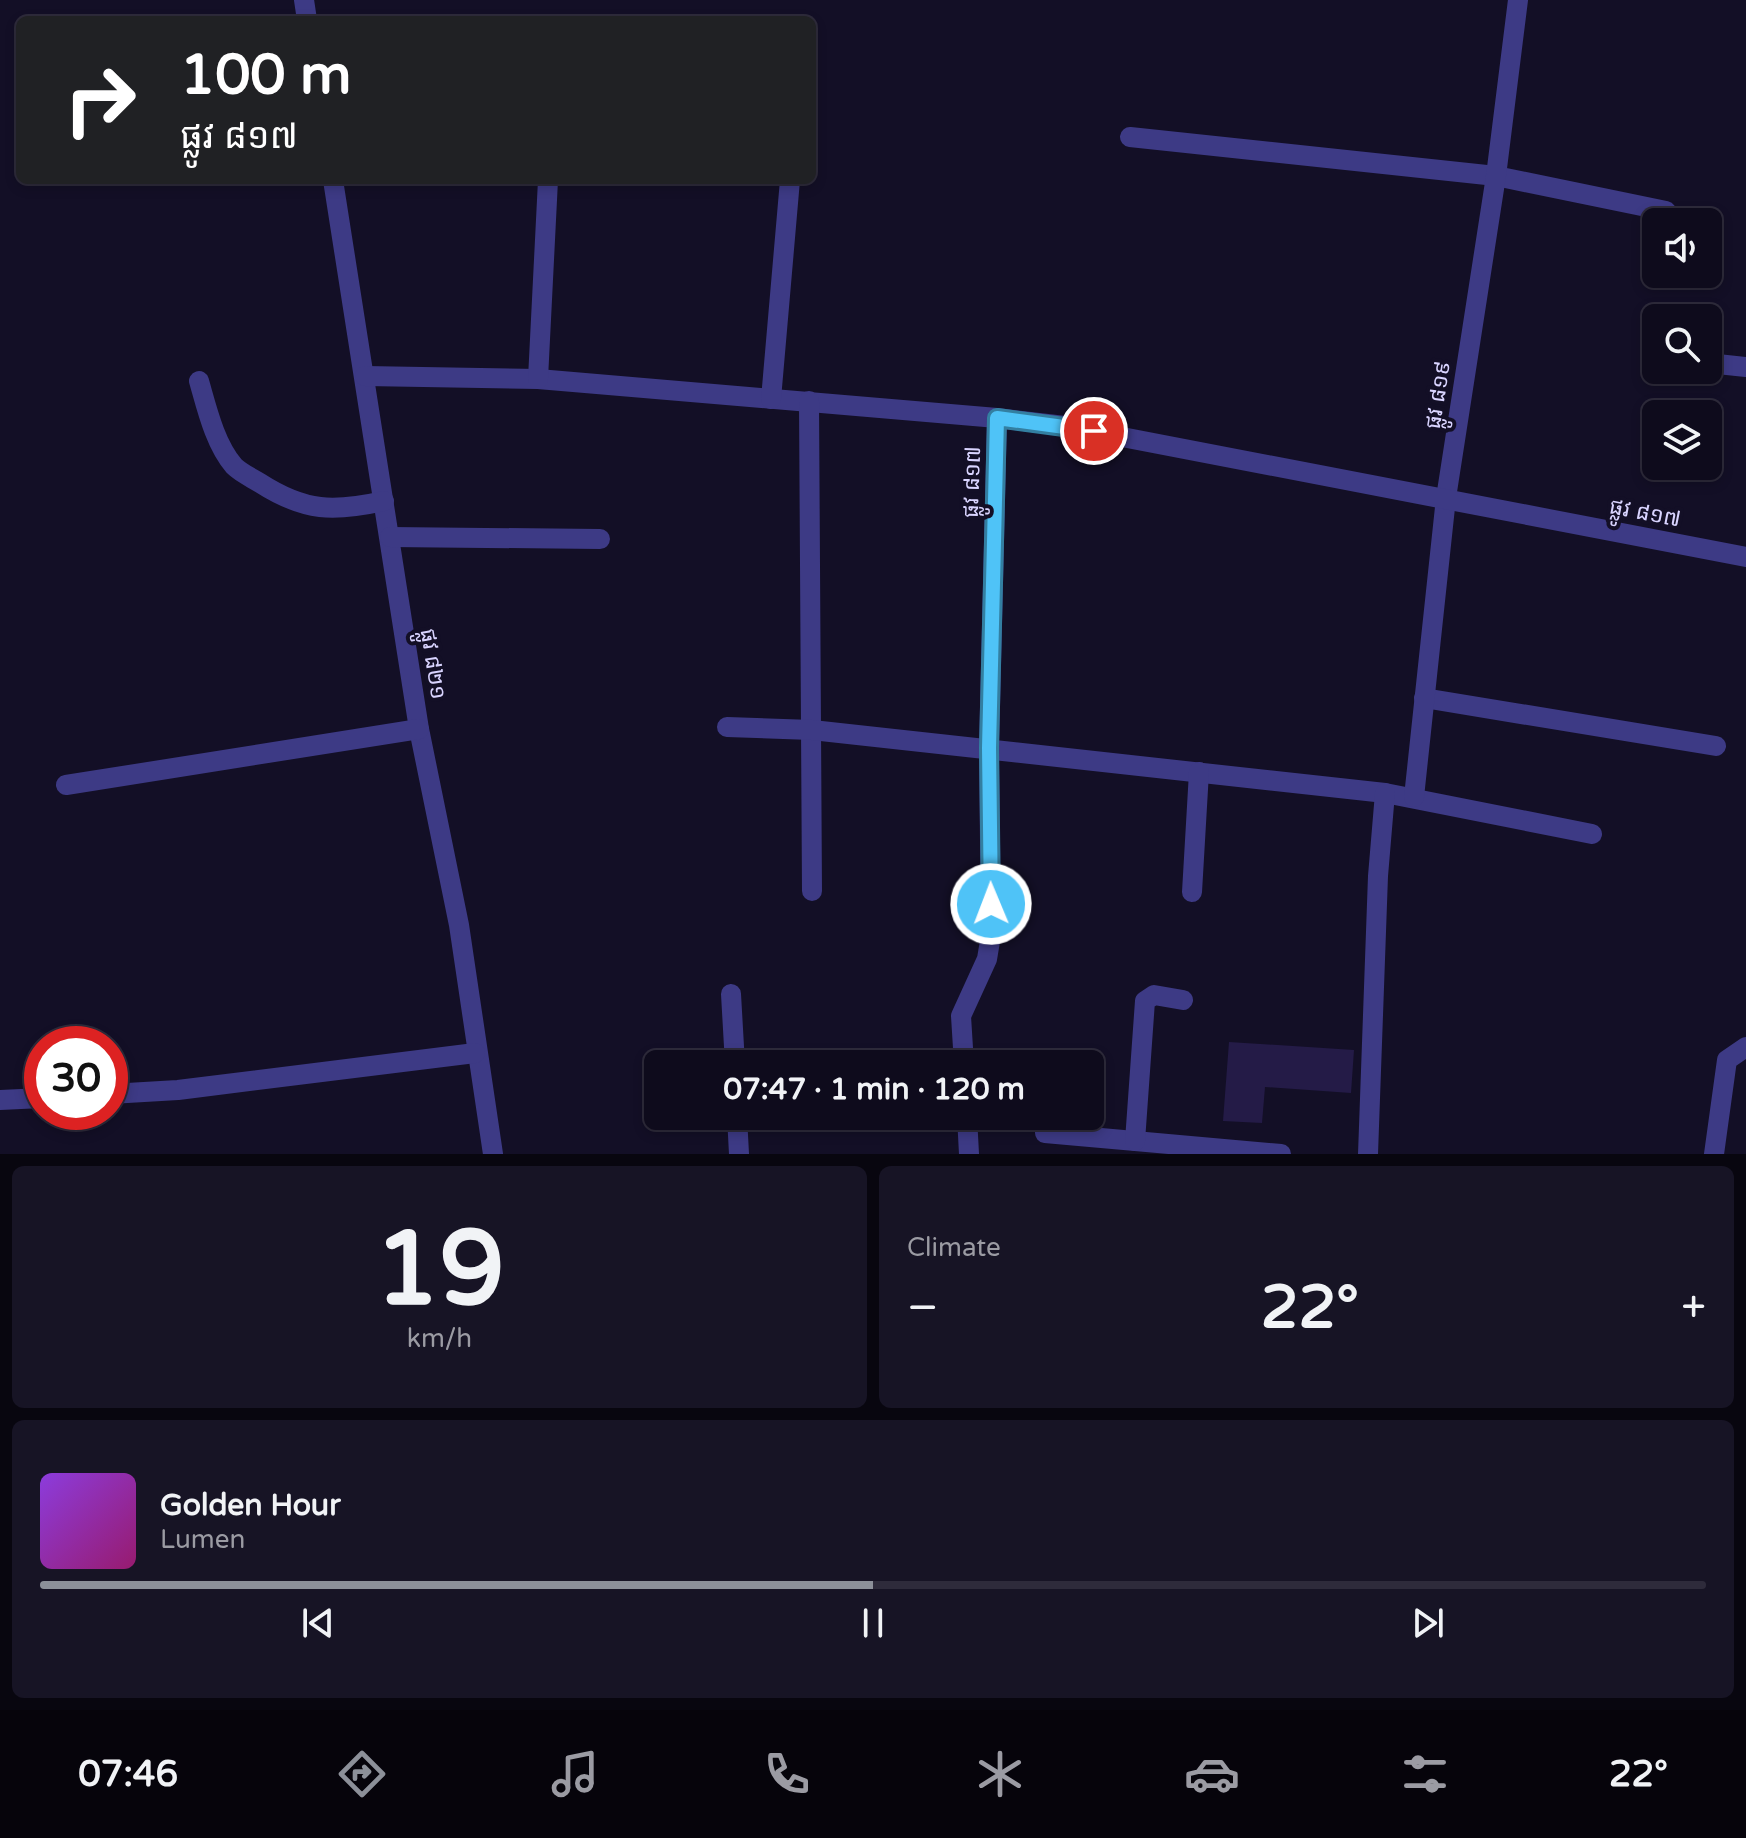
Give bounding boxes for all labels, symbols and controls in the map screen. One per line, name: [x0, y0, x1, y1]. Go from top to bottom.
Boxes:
text: 100 m: [180, 42, 351, 109]
icon: right: [48, 48, 152, 152]
text: ផ្លូវ ៨១៧: [180, 115, 298, 158]
map controls: [1642, 208, 1722, 480]
button: sound: [1642, 208, 1722, 288]
button: search: [1642, 304, 1722, 384]
street label: ផ្លូវ ៨១៩: [1420, 359, 1463, 432]
pin: [1060, 397, 1128, 465]
button: layers: [1642, 400, 1722, 480]
icon: arrive: [1072, 409, 1116, 453]
street label: ផ្លូវ ៨១៧: [958, 446, 993, 519]
street label: ផ្លូវ ៨១៧: [1606, 493, 1683, 539]
street label: ផ្លូវ ៨២១: [408, 627, 451, 702]
position arrow: [949, 862, 1033, 946]
speed limit sign: 30: [24, 1026, 128, 1130]
text: 07:47 · 1 min · 120 m: [723, 1071, 1025, 1108]
text: 19: [374, 1208, 505, 1333]
text: Climate: [907, 1232, 1001, 1263]
text: 22°: [1261, 1272, 1359, 1344]
text: −: [907, 1282, 938, 1335]
text: +: [1681, 1282, 1706, 1335]
text: km/h: [407, 1323, 472, 1354]
text: Golden Hour: [160, 1487, 341, 1524]
text: Lumen: [160, 1524, 245, 1555]
icon: previous: [296, 1601, 340, 1645]
icon: pause: [851, 1601, 895, 1645]
icon: next: [1406, 1601, 1450, 1645]
icon: directions: [334, 1746, 390, 1802]
icon: music: [547, 1746, 603, 1802]
icon: phone: [759, 1746, 815, 1802]
icon: climate: [972, 1746, 1028, 1802]
icon: car: [1184, 1746, 1240, 1802]
icon: filters: [1397, 1746, 1453, 1802]
text: 07:46: [78, 1753, 178, 1796]
text: 22°: [1609, 1753, 1668, 1796]

